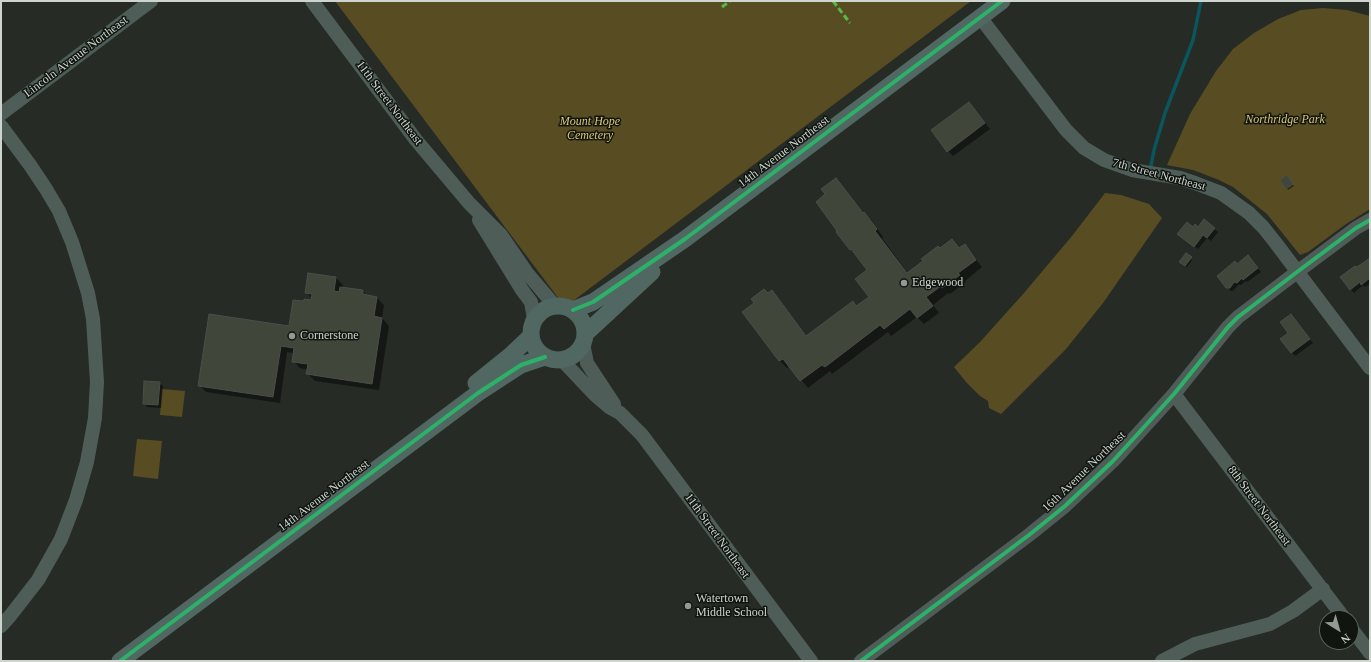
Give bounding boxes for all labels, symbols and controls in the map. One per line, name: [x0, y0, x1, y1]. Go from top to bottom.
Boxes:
street label: Lincoln Avenue Northeast: [21, 13, 131, 101]
street label: 11th Street Northeast: [353, 58, 425, 148]
street label: 14th Avenue Northeast: [736, 113, 832, 191]
park label: Northridge Park: [1245, 113, 1325, 127]
park label: Mount Hope Cemetery: [560, 115, 620, 143]
street label: 7th Street Northeast: [1111, 156, 1207, 194]
place label: Edgewood: [912, 276, 963, 290]
marker: Edgewood: [899, 278, 909, 288]
place label: Cornerstone: [300, 329, 359, 343]
marker: Cornerstone: [287, 331, 297, 341]
street label: 16th Avenue Northeast: [1039, 428, 1129, 516]
street label: 14th Avenue Northeast: [276, 457, 372, 535]
street label: 8th Street Northeast: [1224, 463, 1294, 549]
street label: 11th Street Northeast: [681, 491, 753, 581]
place label: Watertown Middle School: [696, 592, 767, 620]
marker: Watertown Middle School: [683, 601, 693, 611]
north arrow: [1319, 610, 1359, 650]
text: N: [1339, 632, 1352, 646]

